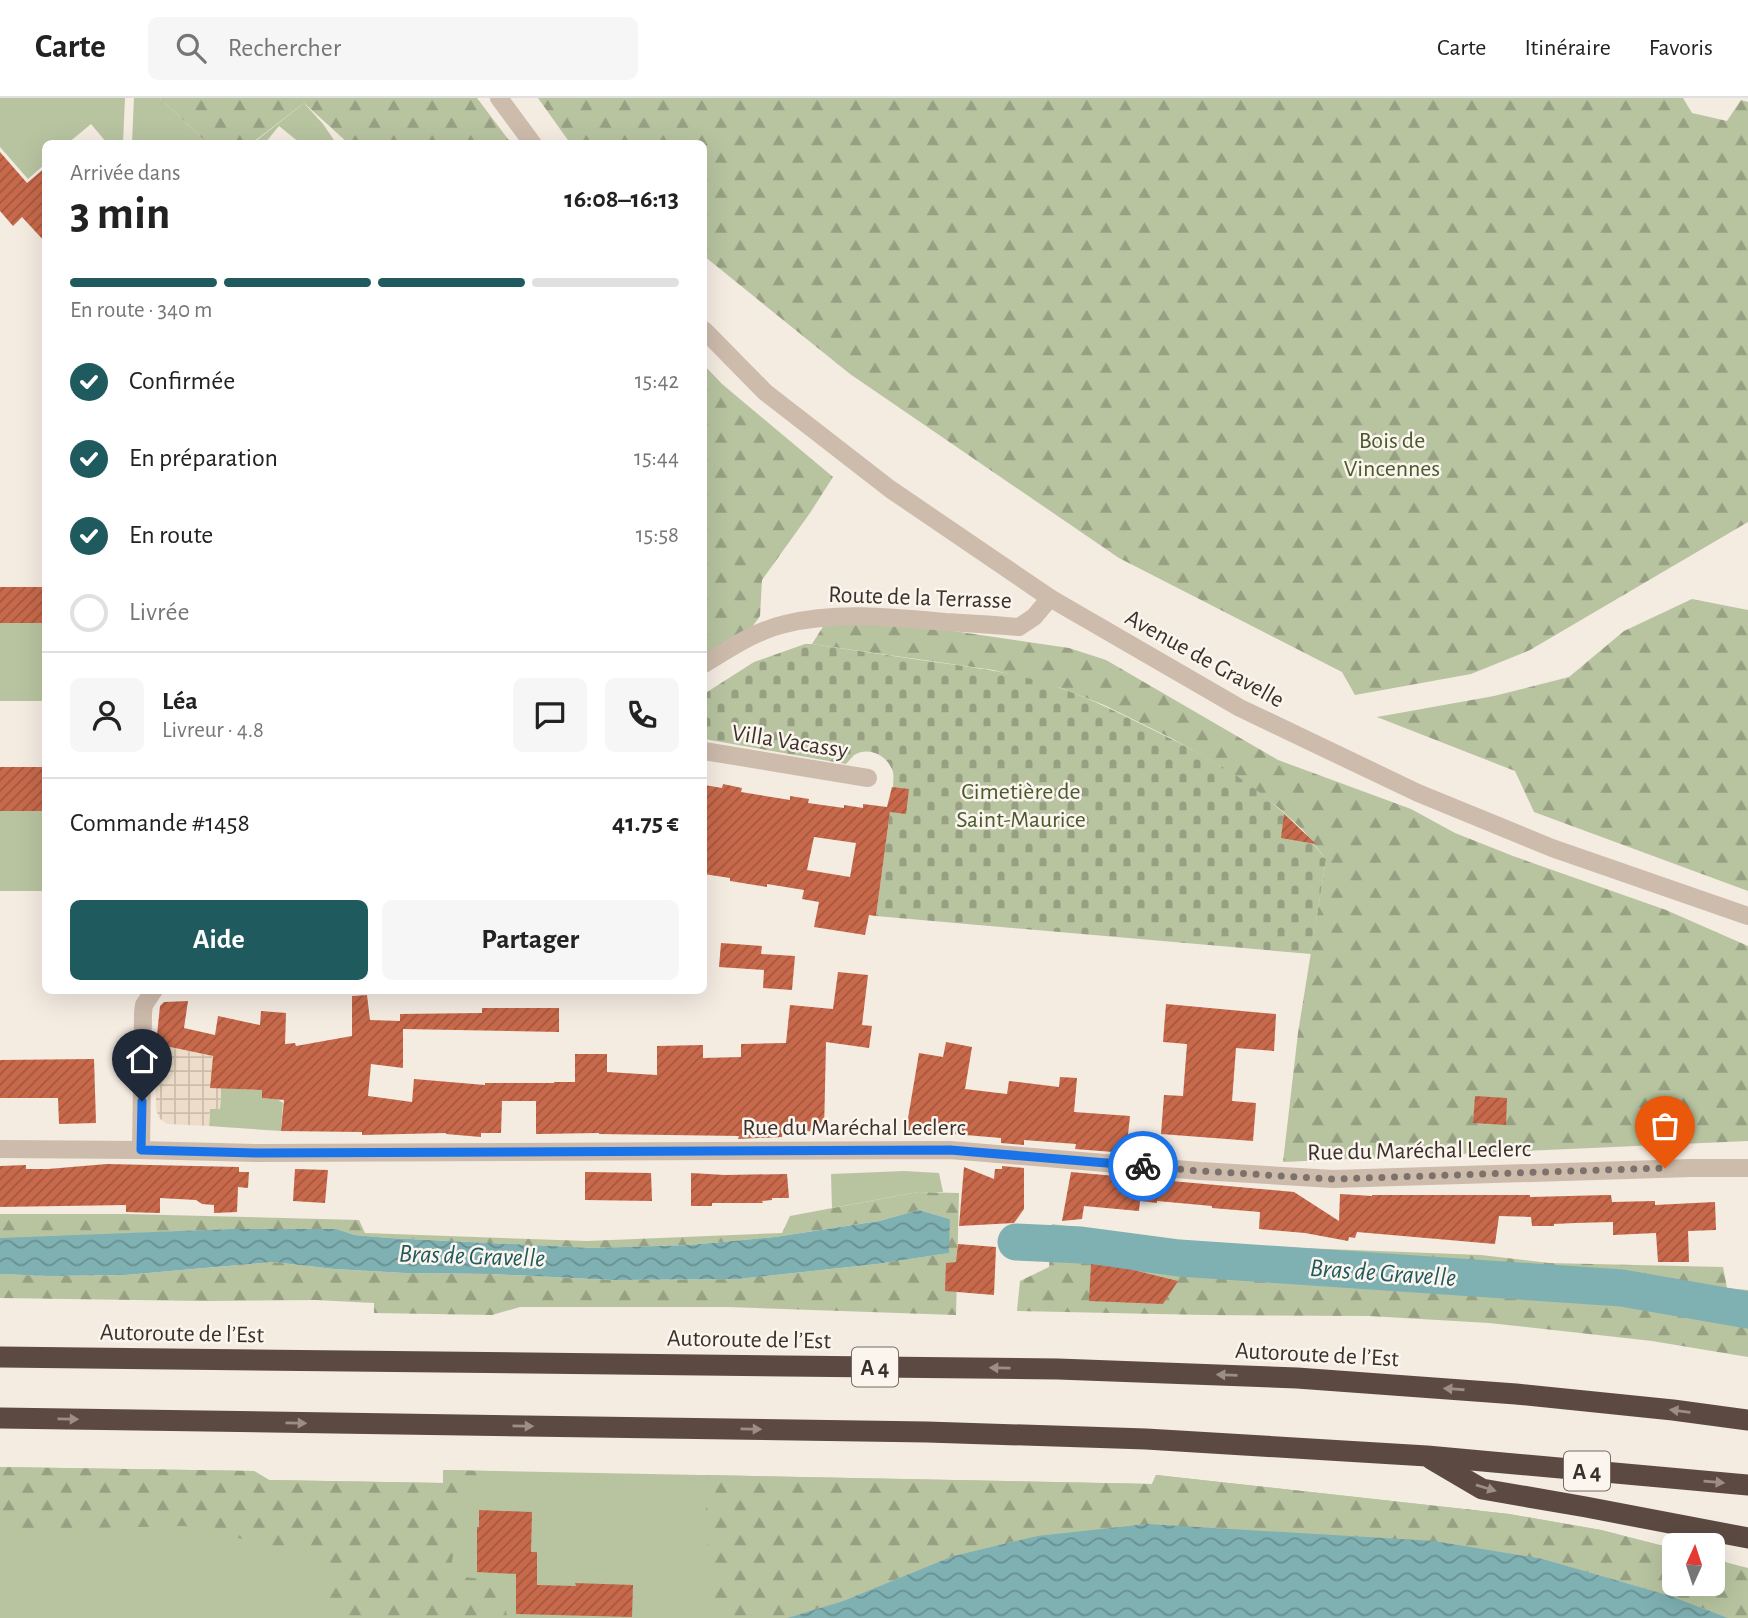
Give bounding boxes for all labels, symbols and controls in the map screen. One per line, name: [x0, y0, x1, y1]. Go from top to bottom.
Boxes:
search box: [148, 17, 638, 80]
icon: search: [172, 29, 210, 67]
text: Carte: [35, 31, 106, 64]
text: Rechercher: [228, 35, 341, 61]
text: Carte: [1437, 36, 1486, 60]
text: Itinéraire: [1524, 36, 1611, 60]
text: Favoris: [1649, 36, 1713, 60]
text: Arrivée dans: [70, 162, 181, 185]
text: 16:08–16:13: [564, 186, 679, 212]
text: 3 min: [70, 191, 170, 237]
text: En route · 340 m: [70, 299, 212, 322]
icon: check: [70, 363, 108, 401]
text: Confirmée: [129, 368, 235, 394]
text: 15:42: [635, 370, 679, 393]
park label: Bois de Vincennes: [1344, 429, 1440, 481]
icon: check: [70, 440, 108, 478]
text: En préparation: [129, 445, 278, 471]
text: 15:44: [634, 447, 679, 470]
icon: check: [70, 517, 108, 555]
text: En route: [129, 522, 213, 548]
text: 15:58: [636, 524, 679, 547]
street label: Route de la Terrasse: [828, 583, 1012, 613]
text: Livrée: [129, 599, 189, 625]
street label: Avenue de Gravelle: [1121, 605, 1288, 712]
button: person: [70, 678, 144, 752]
button: chat: [513, 678, 587, 752]
button: phone: [605, 678, 679, 752]
text: Léa: [162, 688, 198, 714]
text: Livreur · 4.8: [162, 719, 264, 742]
street label: Villa Vacassy: [730, 721, 850, 763]
park label: Cimetière de Saint-Maurice: [956, 780, 1086, 832]
text: Commande #1458: [70, 810, 250, 836]
text: 41.75 €: [612, 810, 679, 836]
button: Aide: [70, 900, 368, 980]
button: Partager: [382, 900, 679, 980]
pin: [112, 1029, 172, 1101]
icon: home: [123, 1040, 161, 1078]
pin: [1635, 1096, 1695, 1168]
icon: bag: [1646, 1107, 1684, 1145]
street label: Rue du Maréchal Leclerc: [742, 1116, 966, 1140]
courier: [1108, 1131, 1178, 1201]
street label: Rue du Maréchal Leclerc: [1307, 1137, 1531, 1165]
icon: bike: [1124, 1147, 1162, 1185]
water label: Bras de Gravelle: [398, 1240, 546, 1272]
water label: Bras de Gravelle: [1309, 1255, 1457, 1291]
street label: Autoroute de l’Est: [100, 1321, 265, 1347]
street label: Autoroute de l’Est: [667, 1327, 832, 1353]
street label: Autoroute de l’Est: [1234, 1339, 1400, 1371]
road number: A 4: [852, 1348, 898, 1386]
one-way arrow: [988, 1362, 1010, 1374]
one-way arrow: [1216, 1370, 1238, 1381]
one-way arrow: [1443, 1383, 1465, 1394]
one-way arrow: [1669, 1405, 1691, 1416]
one-way arrow: [57, 1414, 79, 1425]
one-way arrow: [285, 1417, 307, 1429]
one-way arrow: [512, 1420, 534, 1432]
one-way arrow: [740, 1424, 762, 1435]
road number: A 4: [1564, 1452, 1610, 1490]
one-way arrow: [1703, 1477, 1725, 1488]
one-way arrow: [1476, 1484, 1497, 1494]
north arrow: [1662, 1533, 1726, 1596]
map controls: [1662, 1533, 1725, 1596]

